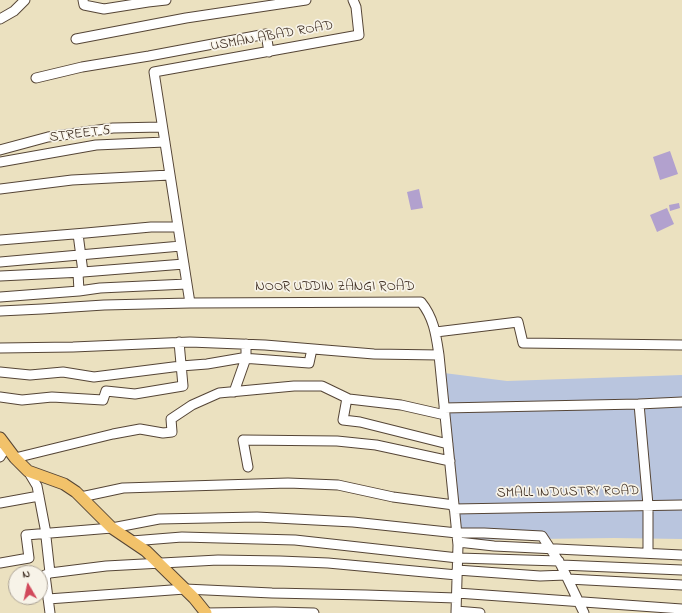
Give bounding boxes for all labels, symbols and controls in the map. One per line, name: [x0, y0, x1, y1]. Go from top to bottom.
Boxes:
street label: USMAN ABAD ROAD: [209, 18, 335, 56]
street label: STREET 5: [49, 123, 111, 147]
street label: NOOR UDDIN ZANGI ROAD: [255, 280, 415, 296]
street label: SMALL INDUSTRY ROAD: [497, 483, 639, 503]
north arrow: [8, 565, 48, 605]
text: N: [21, 566, 31, 583]

